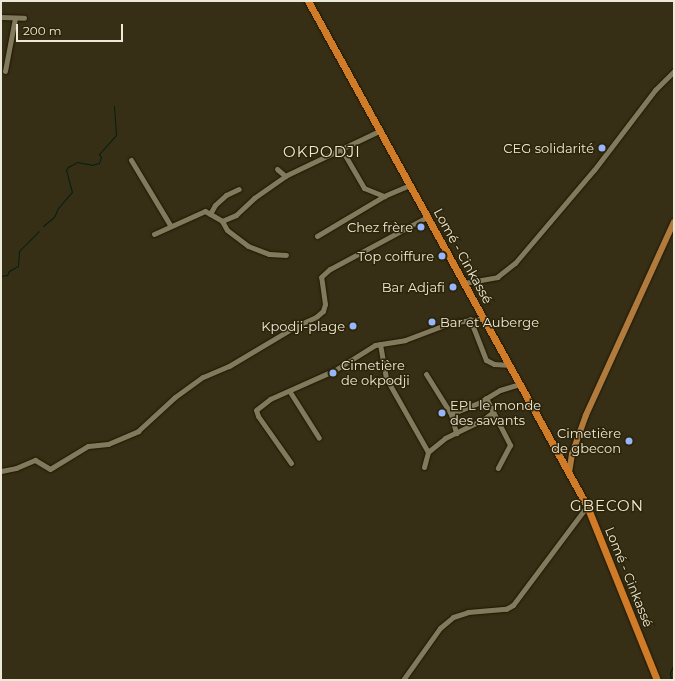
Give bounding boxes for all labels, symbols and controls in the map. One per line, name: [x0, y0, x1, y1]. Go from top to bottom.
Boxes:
scale bar: [18, 16, 125, 42]
text: 200 m: [23, 23, 62, 38]
place label: CEG solidarité: [503, 140, 594, 156]
district label: OKPODJI: [283, 143, 361, 161]
marker: CEG solidarité: [597, 143, 607, 153]
street label: Lomé - Cinkassé: [430, 206, 496, 306]
place label: Chez frère: [347, 219, 413, 235]
marker: Chez frère: [416, 222, 426, 232]
place label: Top coiffure: [358, 248, 434, 264]
marker: Top coiffure: [437, 251, 447, 261]
place label: Bar Adjafi: [382, 279, 445, 295]
marker: Bar Adjafi: [448, 282, 458, 292]
place label: Bar et Auberge: [440, 314, 539, 330]
marker: Bar et Auberge: [427, 317, 437, 327]
place label: Kpodji-plage: [261, 318, 345, 334]
marker: Kpodji-plage: [348, 321, 358, 331]
place label: Cimetière de okpodji: [341, 358, 410, 389]
marker: Cimetière de okpodji: [328, 368, 338, 378]
place label: EPL le monde des savants: [450, 398, 541, 429]
marker: EPL le monde des savants: [437, 408, 447, 418]
place label: Cimetière de gbecon: [551, 426, 621, 457]
marker: Cimetière de gbecon: [624, 436, 634, 446]
district label: GBECON: [570, 497, 644, 515]
street label: Lomé - Cinkassé: [602, 525, 656, 629]

